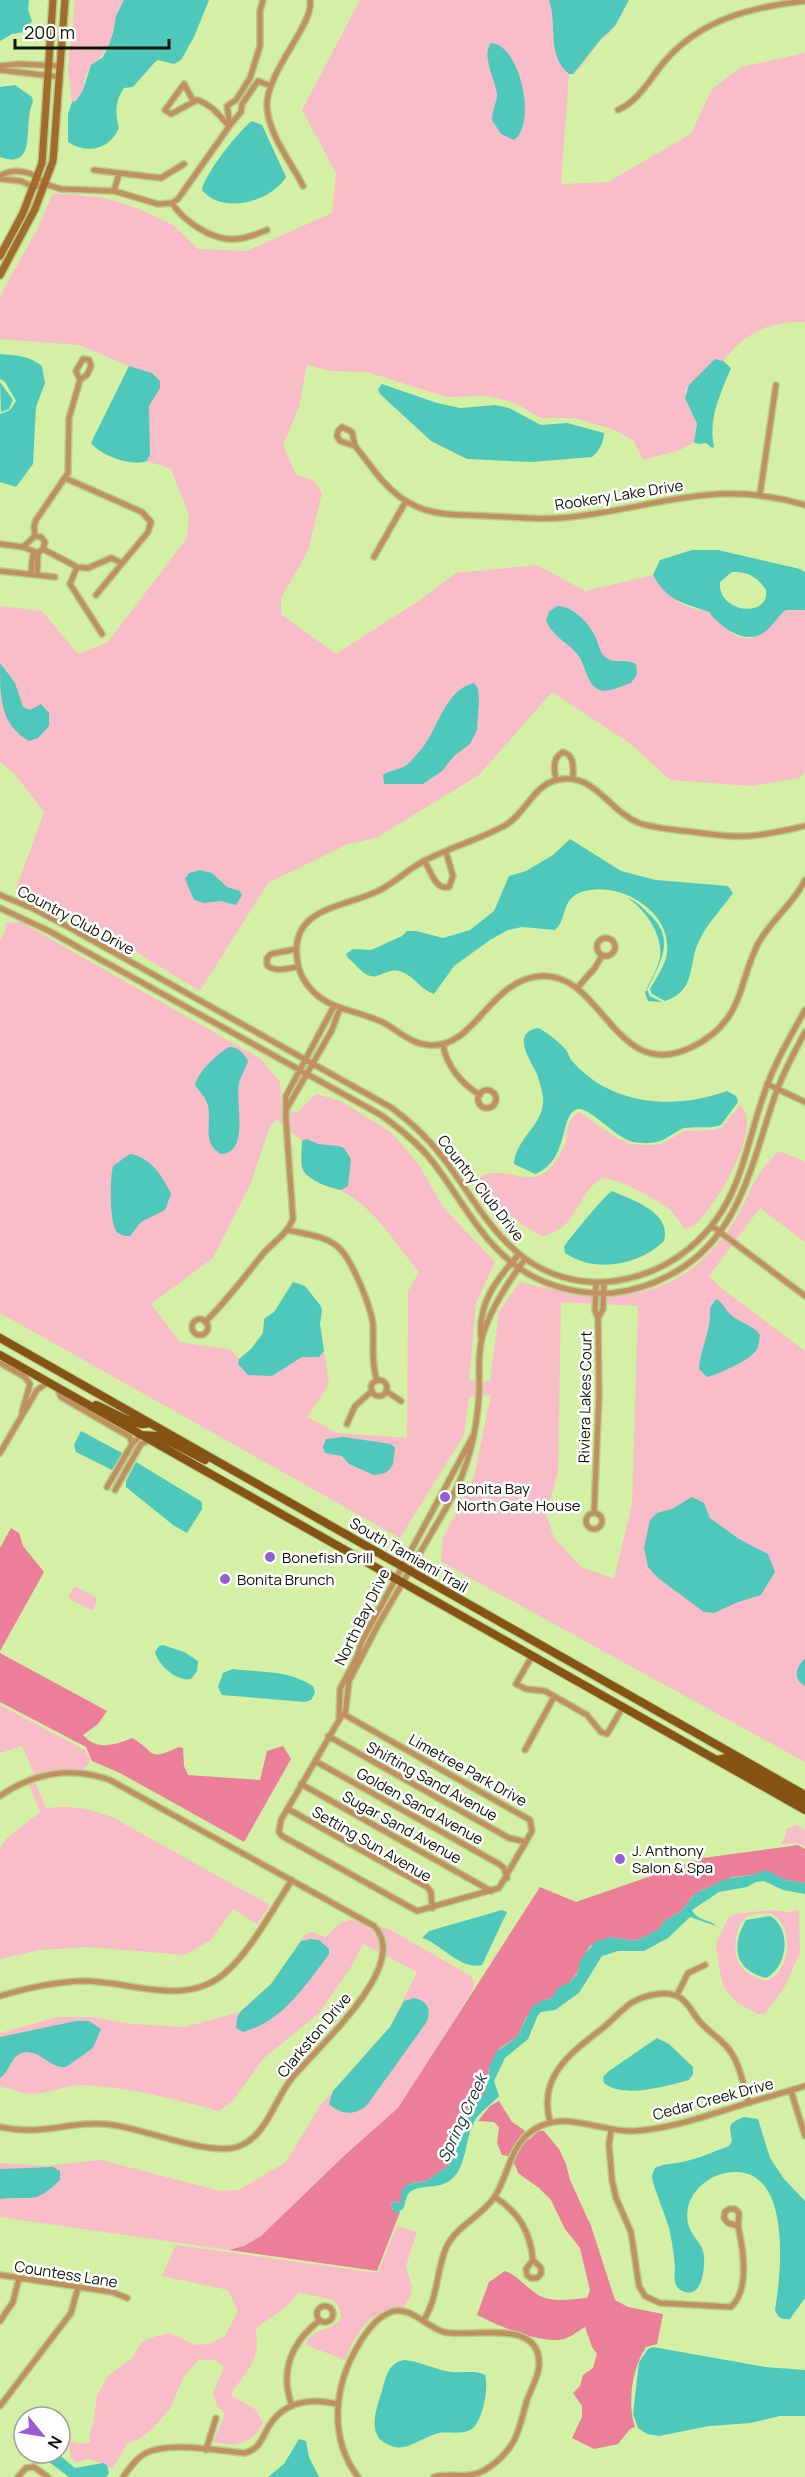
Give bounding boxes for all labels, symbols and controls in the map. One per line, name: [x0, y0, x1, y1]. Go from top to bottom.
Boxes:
scale bar: [15, 12, 170, 50]
text: 200 m: [24, 20, 75, 44]
street label: Rookery Lake Drive: [553, 474, 685, 516]
street label: Country Club Drive: [14, 880, 138, 960]
street label: Country Club Drive: [433, 1130, 529, 1246]
street label: Riviera Lakes Court: [573, 1331, 597, 1463]
place label: Bonita Bay North Gate House: [457, 1478, 581, 1516]
marker: Bonita Bay North Gate House: [438, 1490, 452, 1504]
street label: South Tamiami Trail: [346, 1513, 472, 1597]
place label: Bonefish Grill: [282, 1547, 373, 1568]
marker: Bonefish Grill: [263, 1550, 277, 1564]
street label: North Bay Drive: [329, 1565, 395, 1669]
place label: Bonita Brunch: [237, 1569, 334, 1590]
marker: Bonita Brunch: [218, 1572, 232, 1586]
street label: Limetree Park Drive: [405, 1729, 531, 1811]
street label: Shifting Sand Avenue: [363, 1736, 502, 1826]
street label: Golden Sand Avenue: [353, 1762, 487, 1850]
street label: Sugar Sand Avenue: [339, 1785, 466, 1869]
street label: Setting Sun Avenue: [308, 1801, 436, 1887]
place label: J. Anthony Salon & Spa: [632, 1840, 713, 1878]
marker: J. Anthony Salon & Spa: [613, 1852, 627, 1866]
street label: Clarkston Drive: [272, 1988, 356, 2082]
water label: Spring Creek: [432, 2069, 493, 2166]
street label: Cedar Creek Drive: [650, 2073, 776, 2125]
street label: Countess Lane: [13, 2255, 119, 2293]
north arrow: [12, 2405, 72, 2465]
text: N: [43, 2432, 67, 2453]

